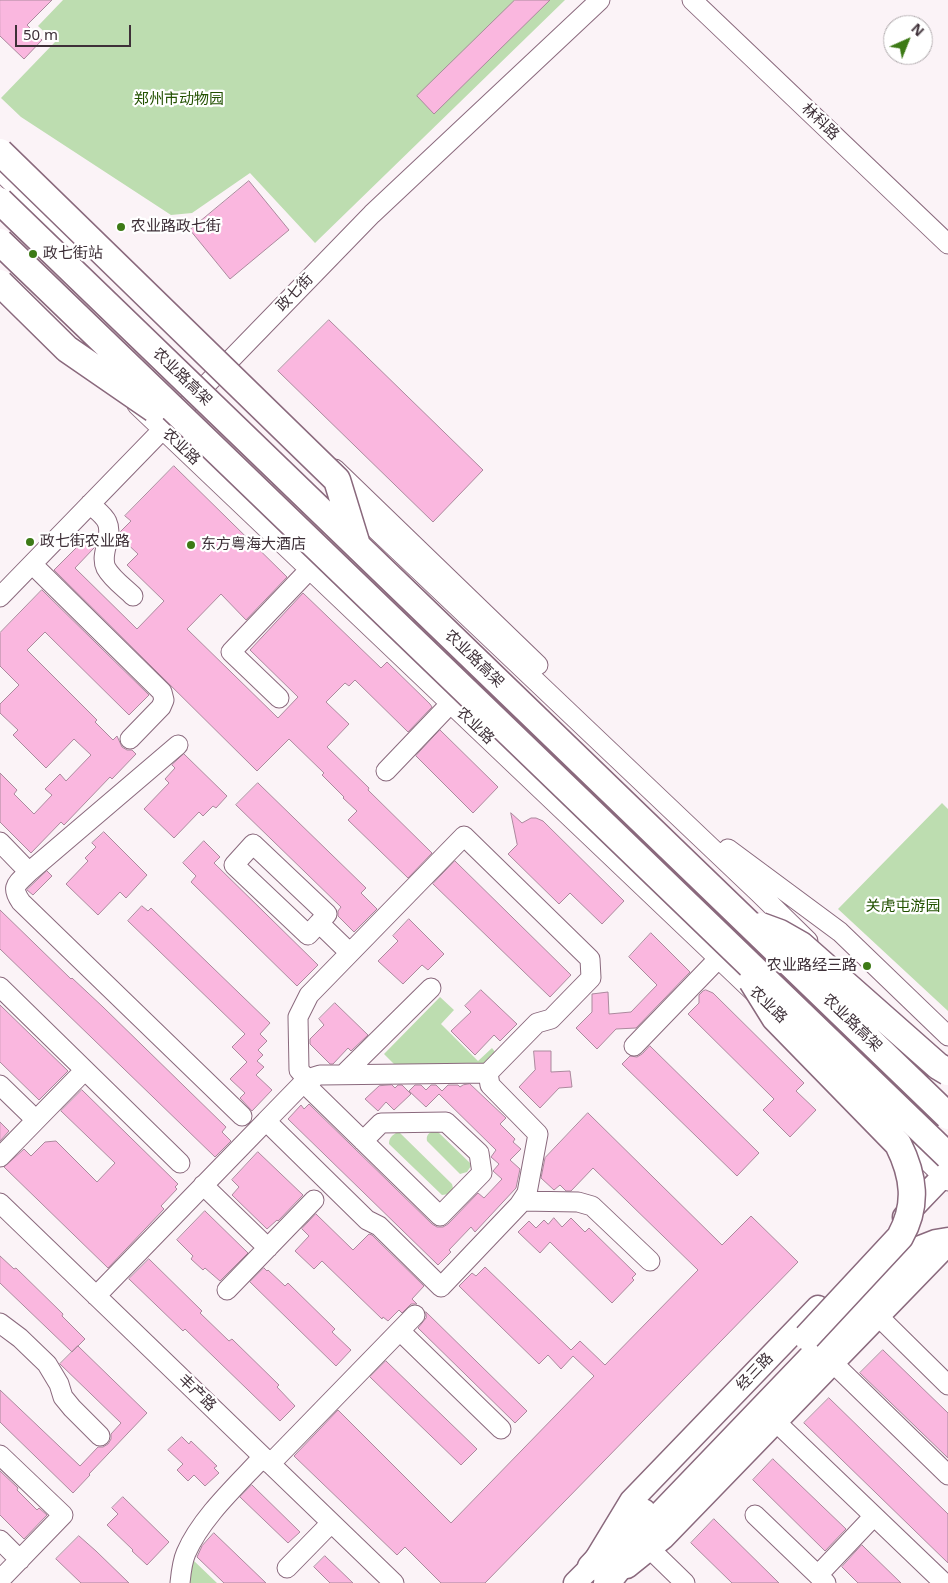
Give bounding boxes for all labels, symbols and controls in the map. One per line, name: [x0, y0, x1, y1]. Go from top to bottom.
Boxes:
scale bar: [18, 15, 134, 47]
north arrow: [883, 15, 933, 65]
text: N: [907, 19, 929, 40]
text: 50 m: [23, 24, 58, 44]
park label: 郑州市动物园: [134, 91, 224, 109]
street label: 林科路: [798, 100, 842, 144]
place label: 农业路政七街: [131, 218, 221, 236]
marker: 农业路政七街: [115, 221, 127, 233]
place label: 政七街站: [43, 245, 103, 263]
marker: 政七街站: [27, 248, 39, 260]
street label: 政七街: [273, 271, 317, 315]
street label: 农业路高架: [149, 344, 215, 410]
street label: 农业路: [158, 425, 204, 469]
place label: 政七街农业路: [40, 533, 130, 551]
marker: 政七街农业路: [24, 536, 36, 548]
place label: 东方粤海大酒店: [201, 536, 306, 554]
marker: 东方粤海大酒店: [185, 539, 197, 551]
street label: 农业路高架: [441, 626, 507, 692]
street label: 农业路: [453, 704, 497, 748]
park label: 关虎屯游园: [866, 898, 940, 916]
place label: 农业路经三路: [767, 957, 857, 975]
marker: 农业路经三路: [861, 960, 873, 972]
street label: 农业路: [746, 983, 790, 1027]
street label: 农业路高架: [819, 990, 885, 1056]
street label: 经三路: [733, 1350, 777, 1394]
street label: 丰产路: [175, 1371, 219, 1415]

